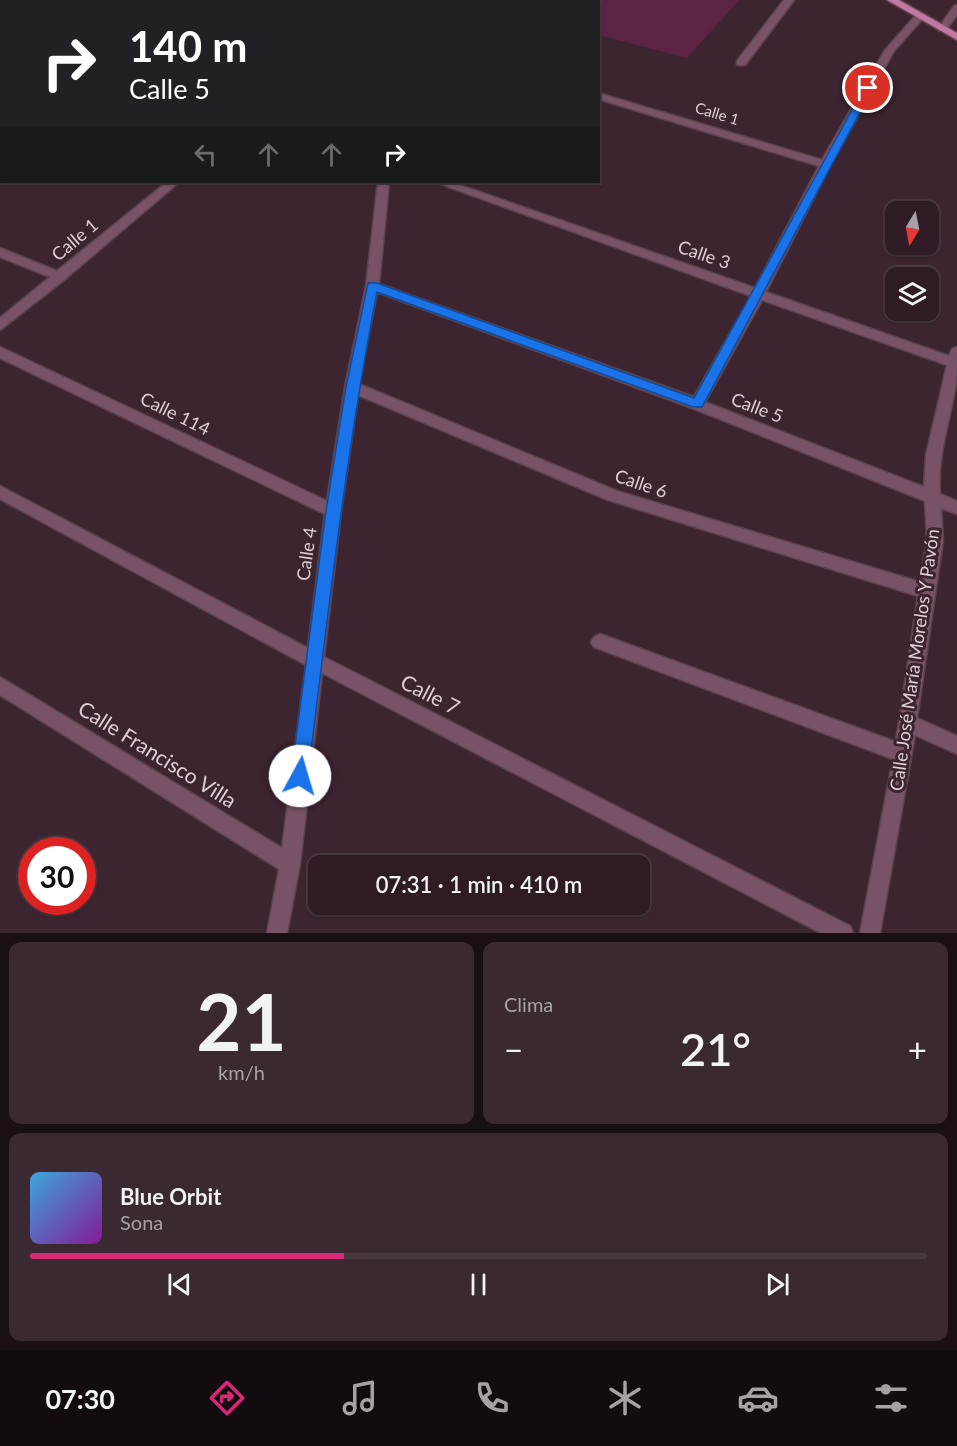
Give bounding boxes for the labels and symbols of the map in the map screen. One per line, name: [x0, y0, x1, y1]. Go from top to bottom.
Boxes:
pin: [842, 62, 893, 113]
street label: Calle 1: [693, 98, 741, 128]
north arrow: [885, 201, 939, 255]
street label: Calle 1: [47, 213, 102, 265]
street label: Calle 3: [675, 235, 733, 273]
street label: Calle 114: [137, 387, 214, 439]
street label: Calle 5: [728, 387, 787, 427]
street label: Calle 6: [612, 464, 670, 502]
street label: Calle 4: [291, 526, 321, 582]
street label: Calle José María Morelos Y Pavón: [885, 527, 943, 792]
street label: Calle 7: [397, 668, 464, 719]
street label: Calle Francisco Villa: [74, 695, 241, 812]
position arrow: [268, 744, 332, 808]
speed limit sign: 30: [18, 837, 96, 915]

